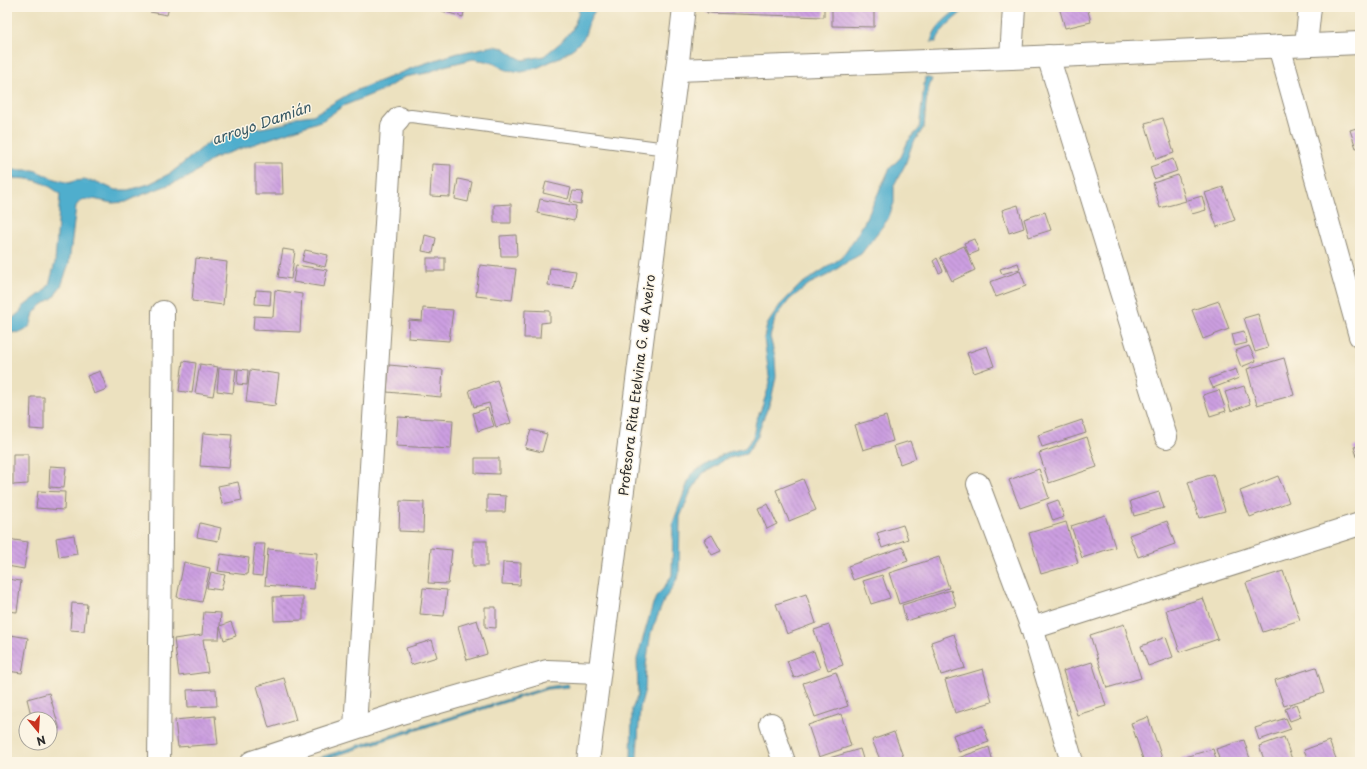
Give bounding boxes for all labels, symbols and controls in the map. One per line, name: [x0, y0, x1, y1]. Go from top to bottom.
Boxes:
water label: arroyo Damián: [209, 96, 314, 150]
street label: Profesora Rita Etelvina G. de Aveiro: [613, 273, 659, 497]
north arrow: [18, 711, 58, 751]
text: N: [34, 732, 48, 751]

